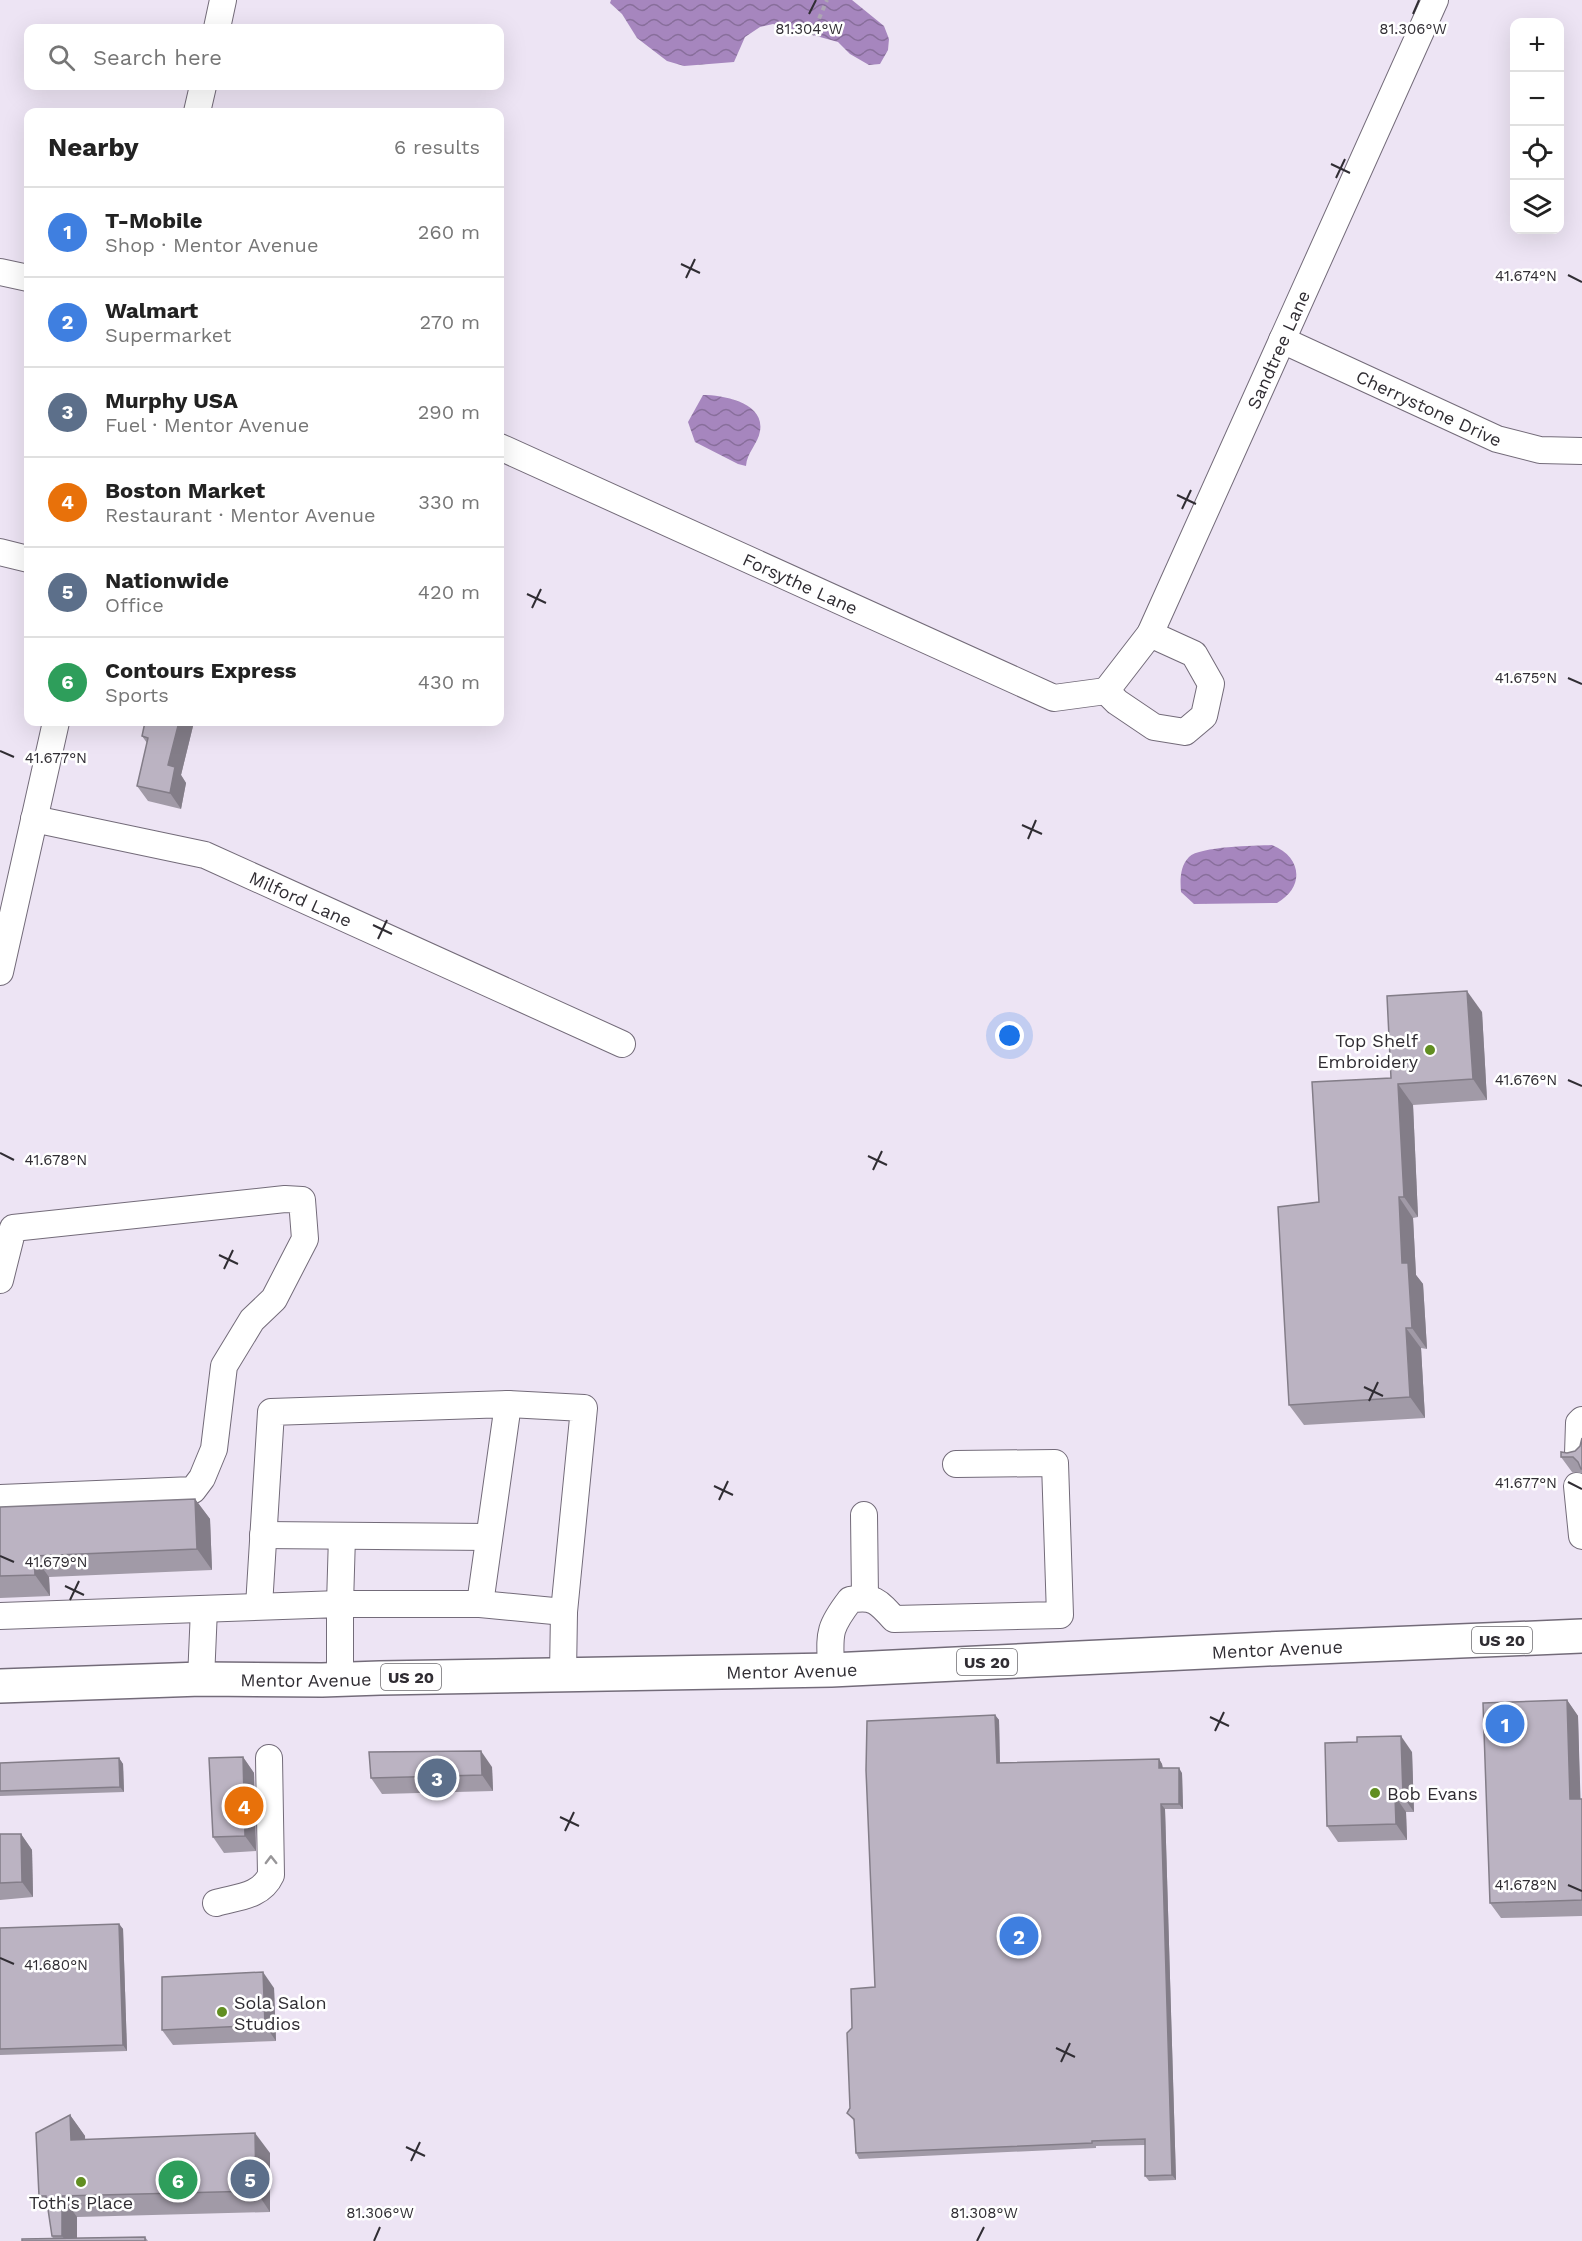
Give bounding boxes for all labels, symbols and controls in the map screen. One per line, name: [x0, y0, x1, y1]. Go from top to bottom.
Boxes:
map controls: [1510, 18, 1564, 234]
button: +: [1510, 18, 1564, 72]
text: 81.304°W: [775, 20, 843, 38]
text: 81.306°W: [1379, 20, 1447, 38]
search box: [24, 24, 504, 90]
icon: search: [45, 41, 78, 74]
text: Search here: [93, 45, 222, 70]
button: −: [1510, 72, 1564, 126]
button: locate: [1510, 126, 1564, 180]
text: Nearby: [48, 132, 139, 162]
text: 6 results: [394, 135, 480, 159]
button: layers: [1510, 180, 1564, 234]
text: T-Mobile: [105, 208, 202, 233]
text: 1: [63, 220, 72, 244]
text: 260 m: [418, 220, 480, 244]
text: Shop · Mentor Avenue: [105, 233, 318, 257]
text: 41.674°N: [1495, 267, 1557, 285]
street label: Sandtree Lane: [1242, 287, 1314, 412]
text: Walmart: [105, 298, 198, 323]
text: 2: [62, 310, 73, 334]
text: 270 m: [420, 310, 480, 334]
text: Supermarket: [105, 323, 231, 347]
street label: Cherrystone Drive: [1353, 365, 1505, 450]
text: Murphy USA: [105, 388, 238, 413]
text: 3: [62, 400, 73, 424]
text: 290 m: [418, 400, 480, 424]
text: Fuel · Mentor Avenue: [105, 413, 309, 437]
text: Boston Market: [105, 478, 265, 503]
text: 4: [61, 490, 74, 514]
text: 330 m: [418, 490, 480, 514]
text: Restaurant · Mentor Avenue: [105, 503, 376, 527]
street label: Forsythe Lane: [740, 548, 861, 618]
text: Nationwide: [105, 568, 229, 593]
text: 5: [62, 580, 73, 604]
text: 420 m: [418, 580, 480, 604]
text: Office: [105, 593, 164, 617]
text: Contours Express: [105, 658, 297, 683]
text: 41.675°N: [1495, 669, 1557, 687]
text: 6: [61, 670, 74, 694]
text: 430 m: [418, 670, 480, 694]
text: Sports: [105, 683, 169, 707]
text: 41.677°N: [25, 749, 87, 767]
street label: Milford Lane: [246, 866, 355, 931]
your location: [995, 1021, 1024, 1050]
place label: Top Shelf Embroidery: [1317, 1030, 1419, 1072]
marker: Top Shelf Embroidery: [1423, 1043, 1437, 1057]
text: 41.676°N: [1495, 1071, 1557, 1089]
text: 41.678°N: [25, 1151, 87, 1169]
text: 41.677°N: [1495, 1474, 1557, 1492]
text: 41.679°N: [24, 1553, 88, 1571]
road number: US 20: [1472, 1627, 1532, 1653]
street label: Mentor Avenue: [1211, 1635, 1343, 1662]
road number: US 20: [957, 1649, 1017, 1675]
street label: Mentor Avenue: [726, 1658, 858, 1682]
road number: US 20: [381, 1664, 441, 1690]
street label: Mentor Avenue: [240, 1668, 372, 1691]
pin: 1: [1486, 1702, 1524, 1746]
pin: 3: [418, 1756, 456, 1800]
place label: Bob Evans: [1387, 1783, 1478, 1804]
pin: 4: [224, 1784, 264, 1828]
marker: Bob Evans: [1368, 1786, 1382, 1800]
one-way arrow: [264, 1856, 277, 1865]
text: 41.678°N: [1495, 1876, 1557, 1894]
pin: 2: [1000, 1914, 1038, 1958]
text: 41.680°N: [24, 1956, 88, 1974]
place label: Sola Salon Studios: [234, 1992, 327, 2034]
marker: Sola Salon Studios: [215, 2005, 229, 2019]
pin: 5: [230, 2156, 270, 2202]
pin: 6: [158, 2158, 198, 2202]
marker: Toth's Place: [74, 2175, 88, 2189]
place label: Toth's Place: [29, 2192, 133, 2213]
text: 81.306°W: [346, 2204, 414, 2222]
text: 81.308°W: [950, 2204, 1018, 2222]

